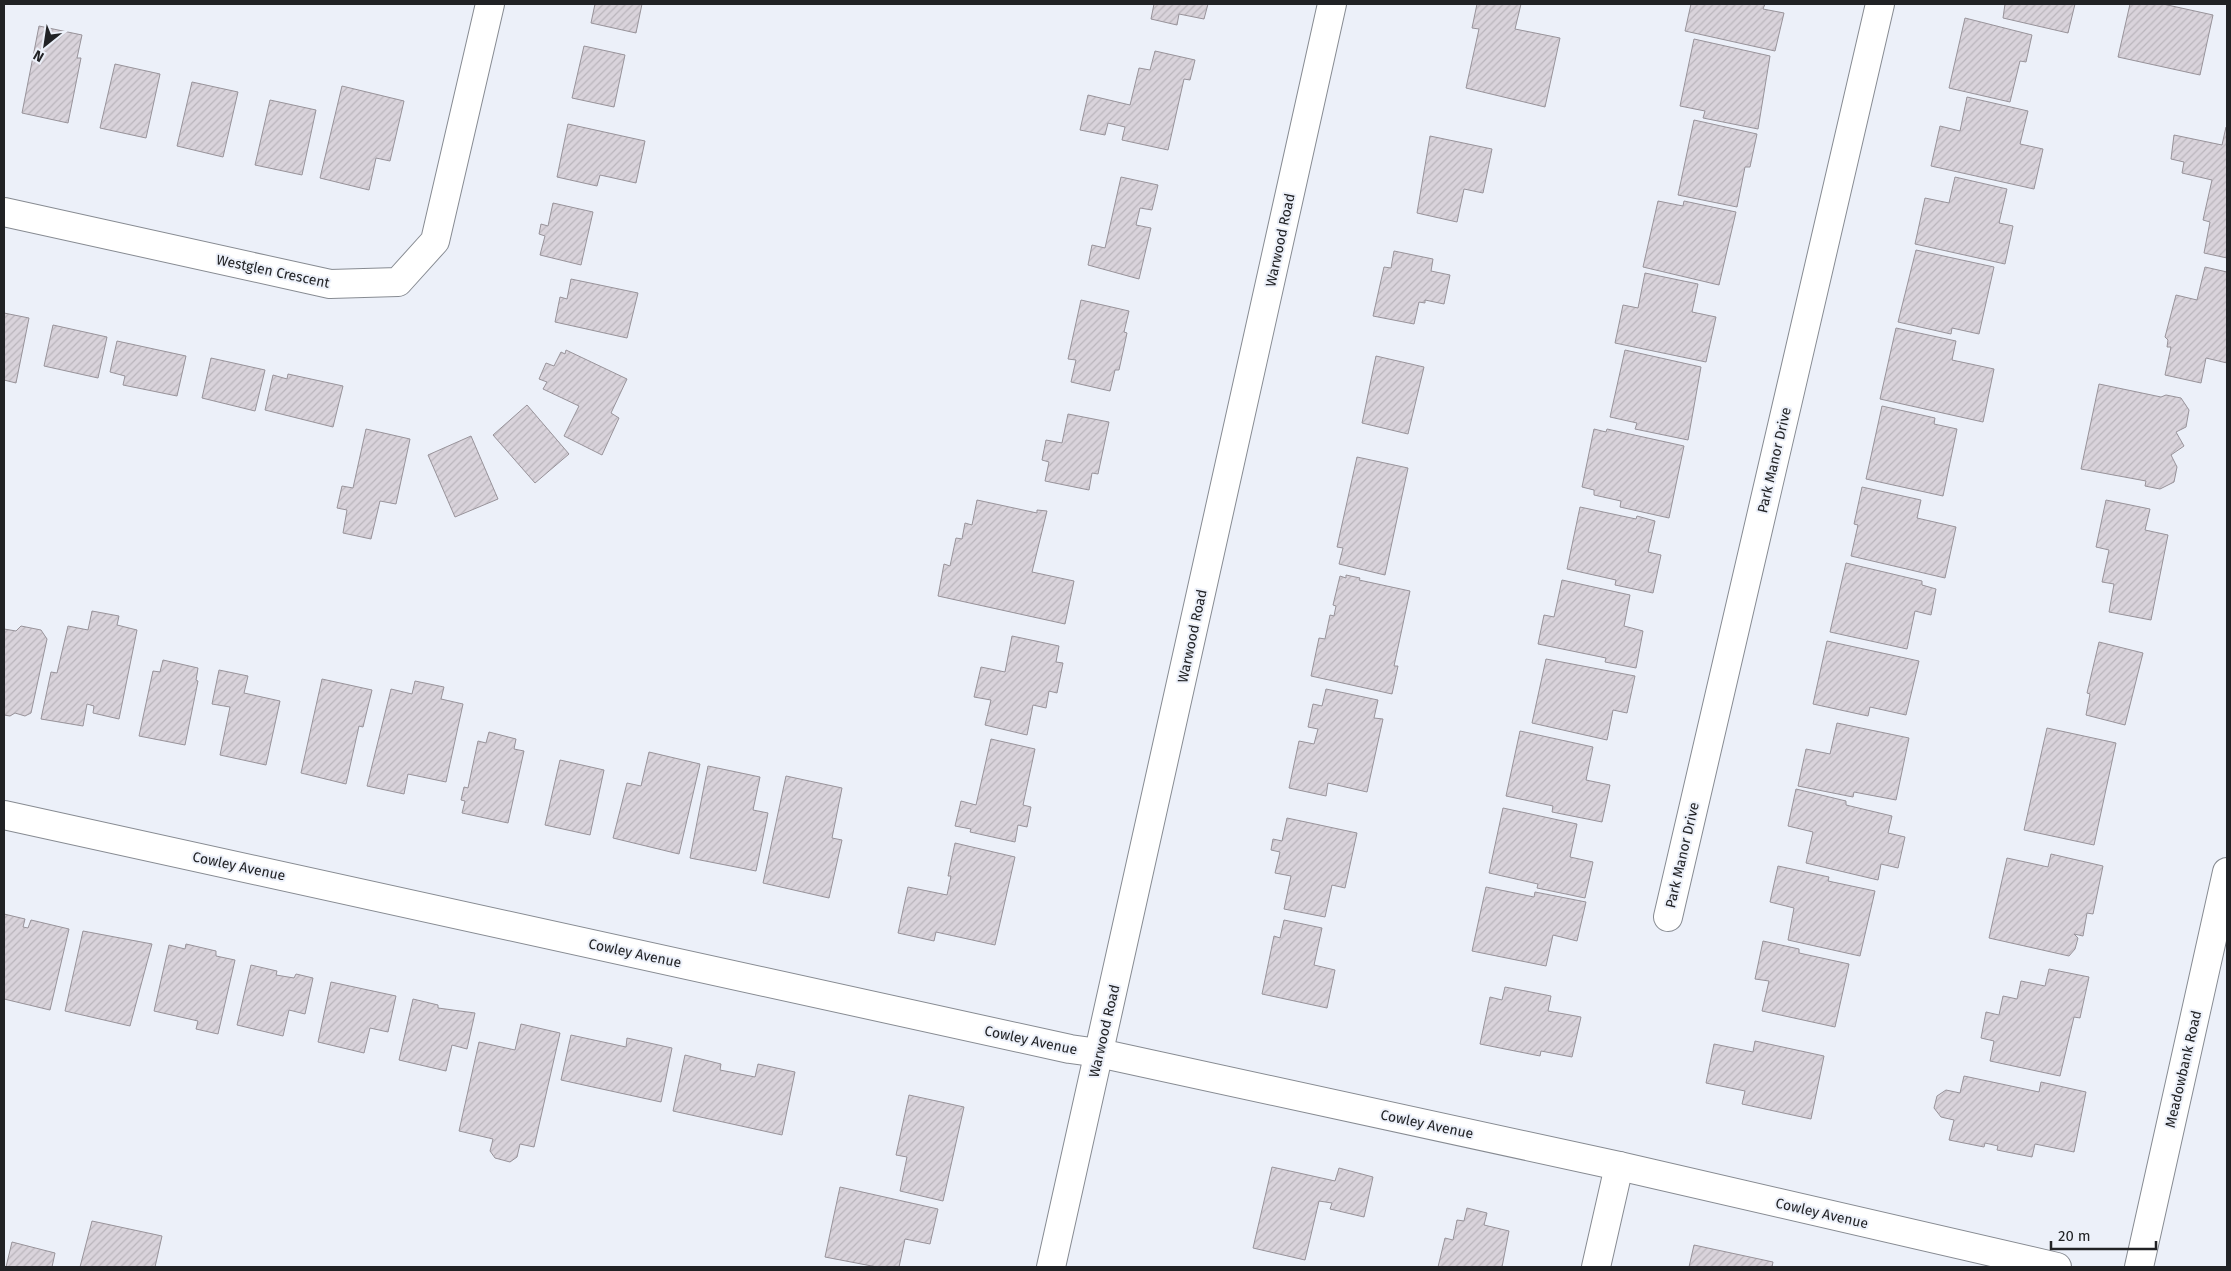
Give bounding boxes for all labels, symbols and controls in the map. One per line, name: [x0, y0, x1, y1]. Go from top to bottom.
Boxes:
north arrow: [20, 20, 70, 70]
text: N: [30, 46, 47, 66]
street label: Warwood Road: [1262, 192, 1299, 288]
street label: Westglen Crescent: [215, 251, 332, 292]
street label: Park Manor Drive: [1754, 406, 1795, 515]
street label: Warwood Road: [1174, 588, 1211, 684]
street label: Park Manor Drive: [1662, 801, 1703, 910]
street label: Cowley Avenue: [191, 848, 287, 885]
street label: Cowley Avenue: [587, 935, 683, 972]
street label: Warwood Road: [1086, 983, 1123, 1079]
street label: Meadowbank Road: [2162, 1009, 2205, 1129]
street label: Cowley Avenue: [983, 1022, 1079, 1059]
street label: Cowley Avenue: [1379, 1106, 1475, 1143]
street label: Cowley Avenue: [1774, 1195, 1870, 1232]
scale bar: [2051, 1218, 2156, 1250]
text: 20 m: [2058, 1227, 2091, 1245]

